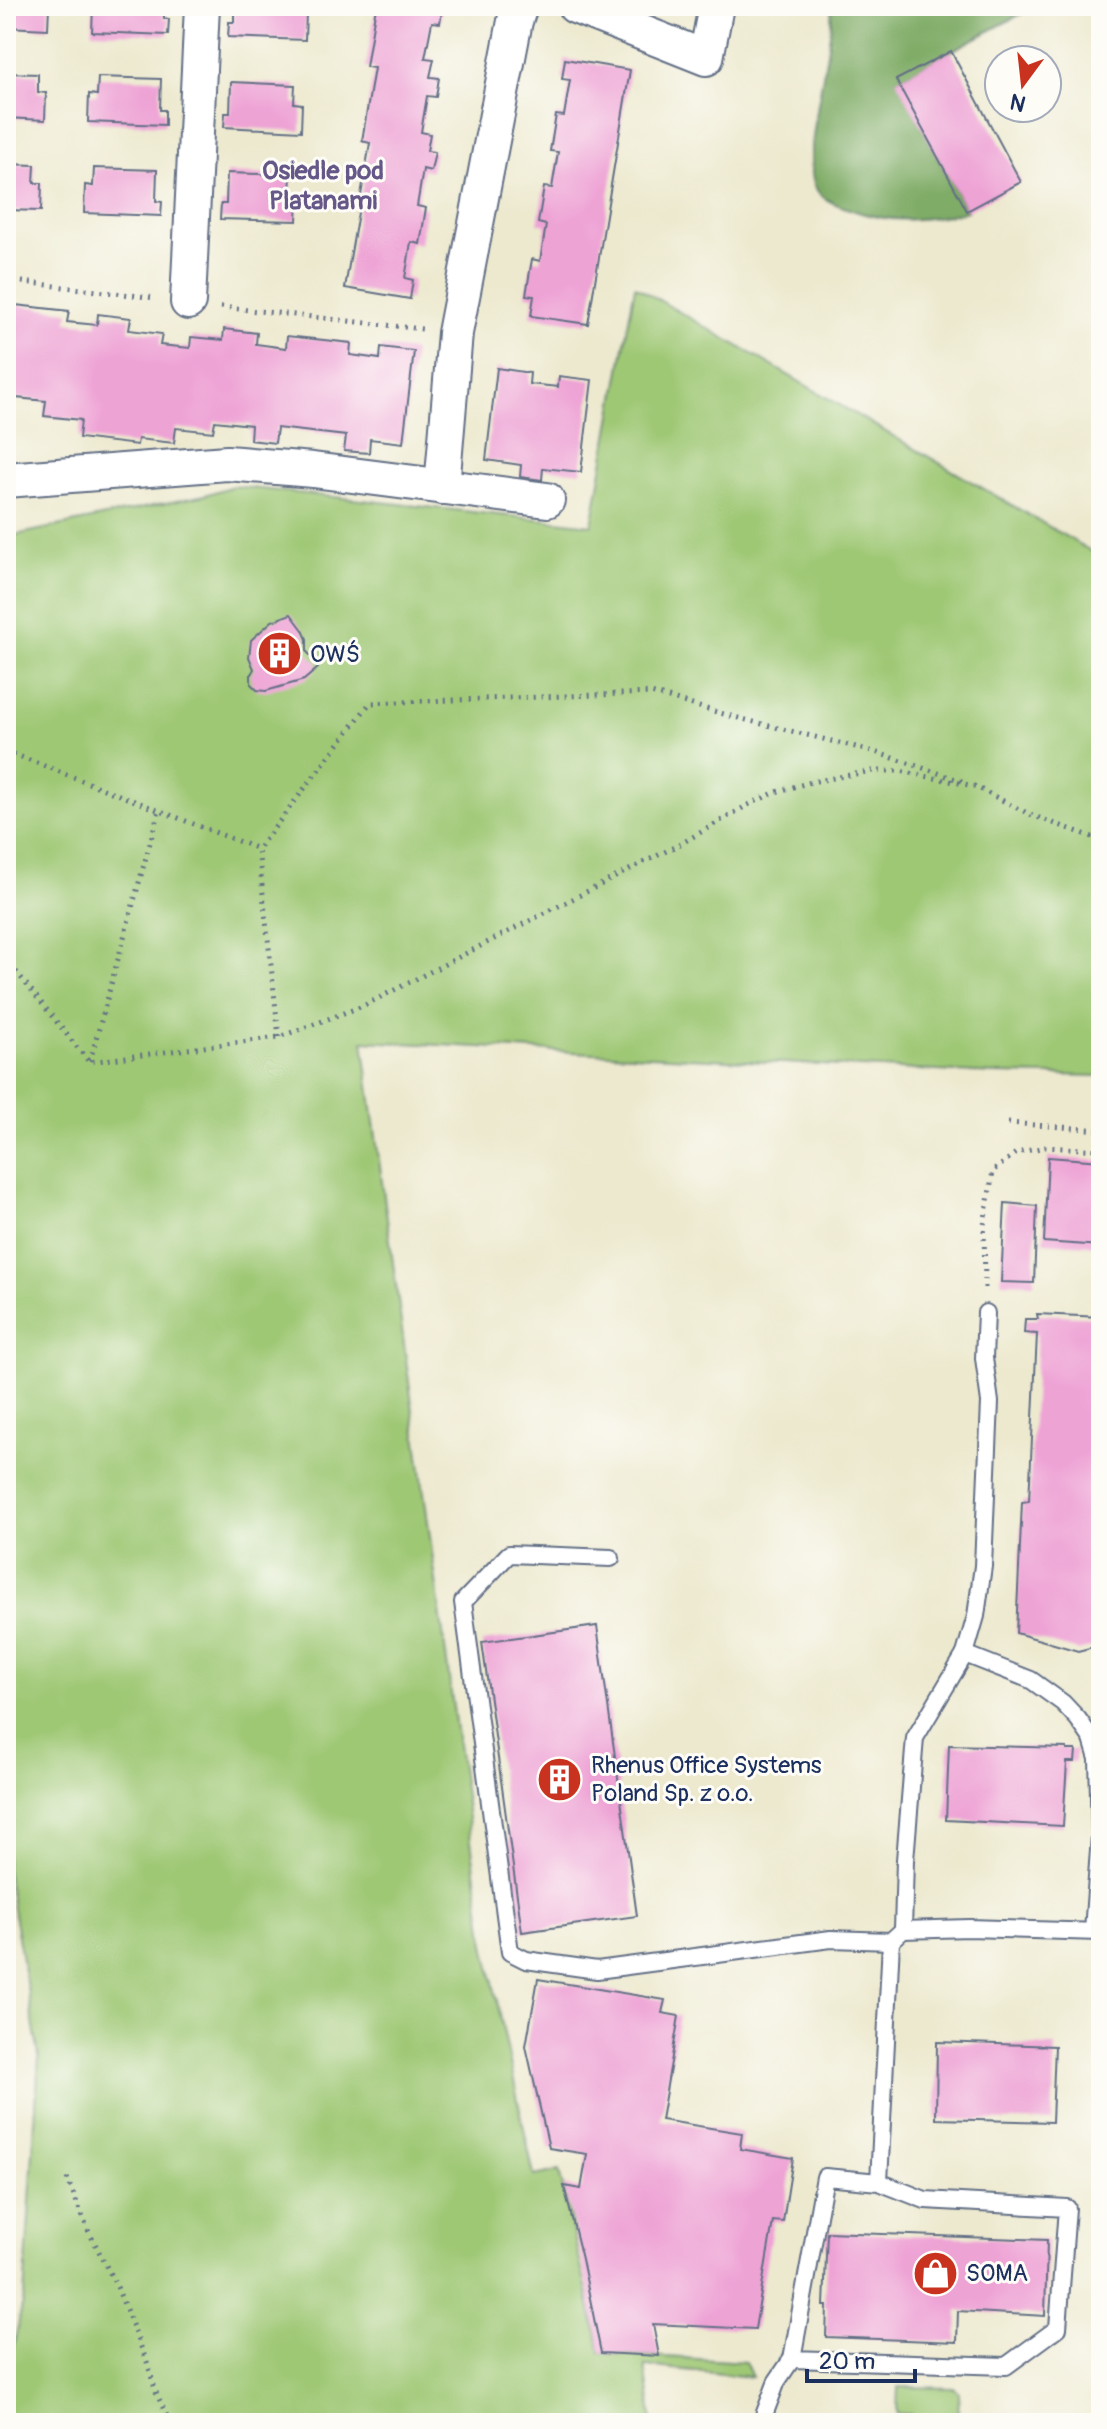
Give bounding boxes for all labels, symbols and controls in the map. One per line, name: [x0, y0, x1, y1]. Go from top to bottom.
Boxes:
north arrow: [983, 44, 1063, 124]
text: N: [1007, 87, 1029, 118]
district label: Osiedle pod Platanami: [262, 155, 384, 217]
building icon: OWŚ: [255, 630, 303, 678]
place label: OWŚ: [310, 640, 360, 669]
place label: Rhenus Office Systems Poland Sp. z o.o.: [591, 1751, 822, 1808]
building icon: Rhenus Office Systems Poland Sp. z o.o.: [536, 1755, 584, 1803]
shop icon: SOMA: [911, 2249, 959, 2297]
place label: SOMA: [966, 2259, 1028, 2288]
scale bar: [807, 2333, 915, 2383]
text: 20 m: [819, 2347, 875, 2376]

